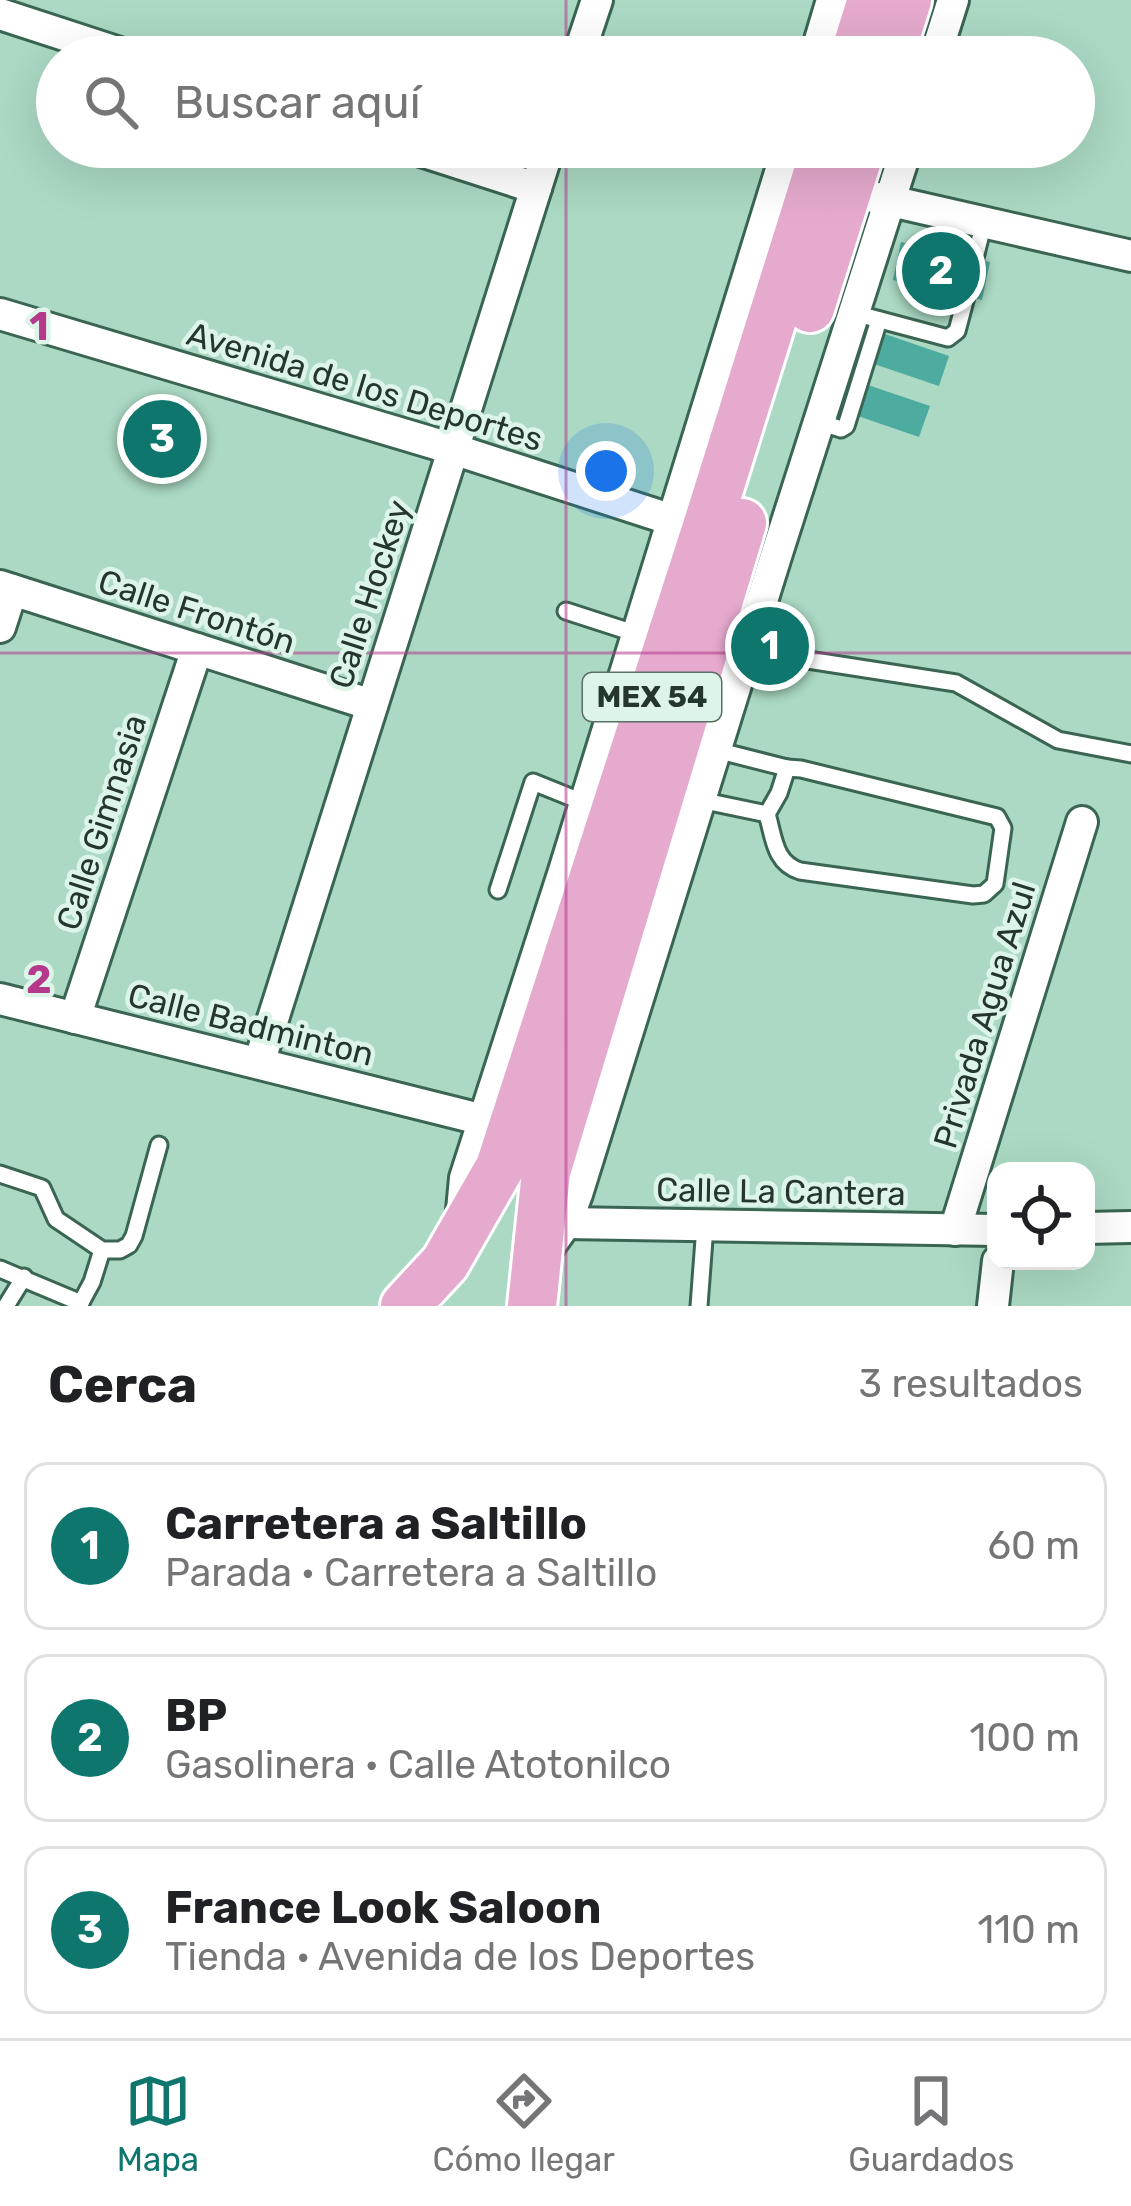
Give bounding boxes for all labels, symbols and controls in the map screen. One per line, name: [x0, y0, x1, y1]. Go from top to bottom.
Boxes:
search box: [36, 36, 1095, 168]
icon: search: [78, 69, 144, 135]
text: Buscar aquí: [174, 76, 421, 129]
pin: 2: [902, 226, 980, 316]
text: 1: [29, 304, 49, 350]
street label: Avenida de los Deportes: [182, 314, 547, 459]
pin: 3: [123, 394, 201, 484]
your location: [576, 441, 636, 501]
street label: Calle Hockey: [321, 495, 418, 693]
street label: Calle Frontón: [94, 561, 300, 662]
pin: 1: [731, 601, 809, 691]
road number: MEX 54: [583, 673, 721, 721]
street label: Calle Gimnasia: [48, 710, 155, 935]
street label: Privada Agua Azul: [925, 877, 1044, 1153]
text: 2: [26, 957, 52, 1003]
street label: Calle Badminton: [124, 975, 378, 1074]
map controls: [987, 1162, 1095, 1270]
button: locate: [987, 1162, 1095, 1270]
street label: Calle La Cantera: [656, 1170, 906, 1213]
text: Cerca: [48, 1354, 197, 1415]
text: 3 resultados: [859, 1361, 1083, 1407]
text: Carretera a Saltillo: [165, 1497, 587, 1550]
text: 1: [80, 1523, 100, 1569]
text: 60 m: [987, 1523, 1080, 1569]
text: Parada · Carretera a Saltillo: [165, 1550, 657, 1596]
text: BP: [165, 1689, 227, 1742]
text: 2: [77, 1715, 103, 1761]
text: 100 m: [970, 1715, 1080, 1761]
text: Gasolinera · Calle Atotonilco: [165, 1742, 671, 1788]
text: France Look Saloon: [165, 1881, 601, 1934]
text: 3: [77, 1907, 103, 1953]
text: 110 m: [978, 1907, 1080, 1953]
text: Tienda · Avenida de los Deportes: [165, 1934, 755, 1980]
tab: Mapa: [117, 2068, 199, 2179]
tab: Cómo llegar: [433, 2068, 615, 2179]
tab: Guardados: [848, 2068, 1014, 2179]

